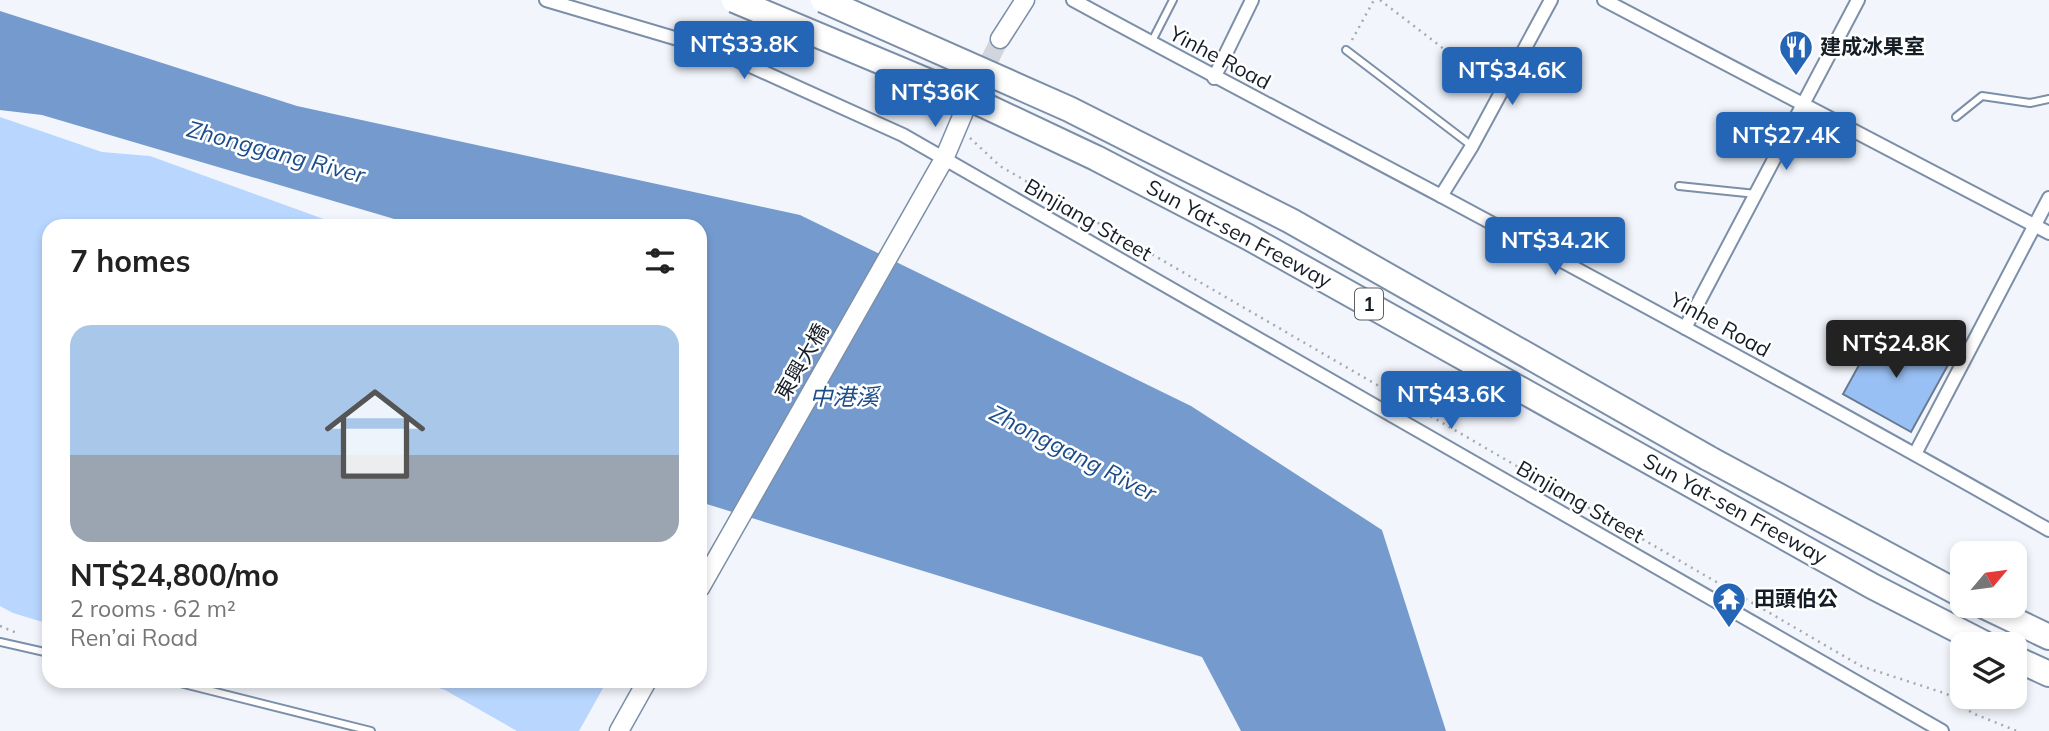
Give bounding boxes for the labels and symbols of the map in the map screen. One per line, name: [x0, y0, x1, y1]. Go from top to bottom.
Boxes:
street label: Yinhe Road: [1165, 19, 1275, 95]
pin: NT$33.8K: [672, 22, 816, 81]
restaurant icon: 建成冰果室: [1777, 28, 1815, 77]
place label: 建成冰果室: [1820, 33, 1925, 59]
pin: NT$34.6K: [1440, 48, 1584, 107]
pin: NT$36K: [878, 69, 992, 129]
pin: NT$27.4K: [1714, 113, 1858, 172]
water label: Zhonggang River: [184, 114, 370, 190]
street label: Binjiang Street: [1020, 172, 1157, 266]
street label: Sun Yat-sen Freeway: [1142, 173, 1337, 293]
pin: NT$34.2K: [1483, 218, 1627, 277]
street label: Yinhe Road: [1665, 285, 1775, 362]
road number: 1: [1355, 288, 1383, 320]
street label: 東興大橋: [769, 319, 833, 404]
pin: NT$24.8K: [1824, 320, 1968, 380]
pin: NT$43.6K: [1379, 372, 1523, 431]
water label: 中港溪: [810, 382, 882, 411]
water label: Zhonggang River: [985, 398, 1163, 508]
street label: Sun Yat-sen Freeway: [1639, 447, 1832, 569]
street label: Binjiang Street: [1512, 454, 1649, 548]
north arrow: [1950, 541, 2026, 618]
temple icon: 田頭伯公: [1710, 580, 1748, 629]
place label: 田頭伯公: [1754, 585, 1838, 611]

